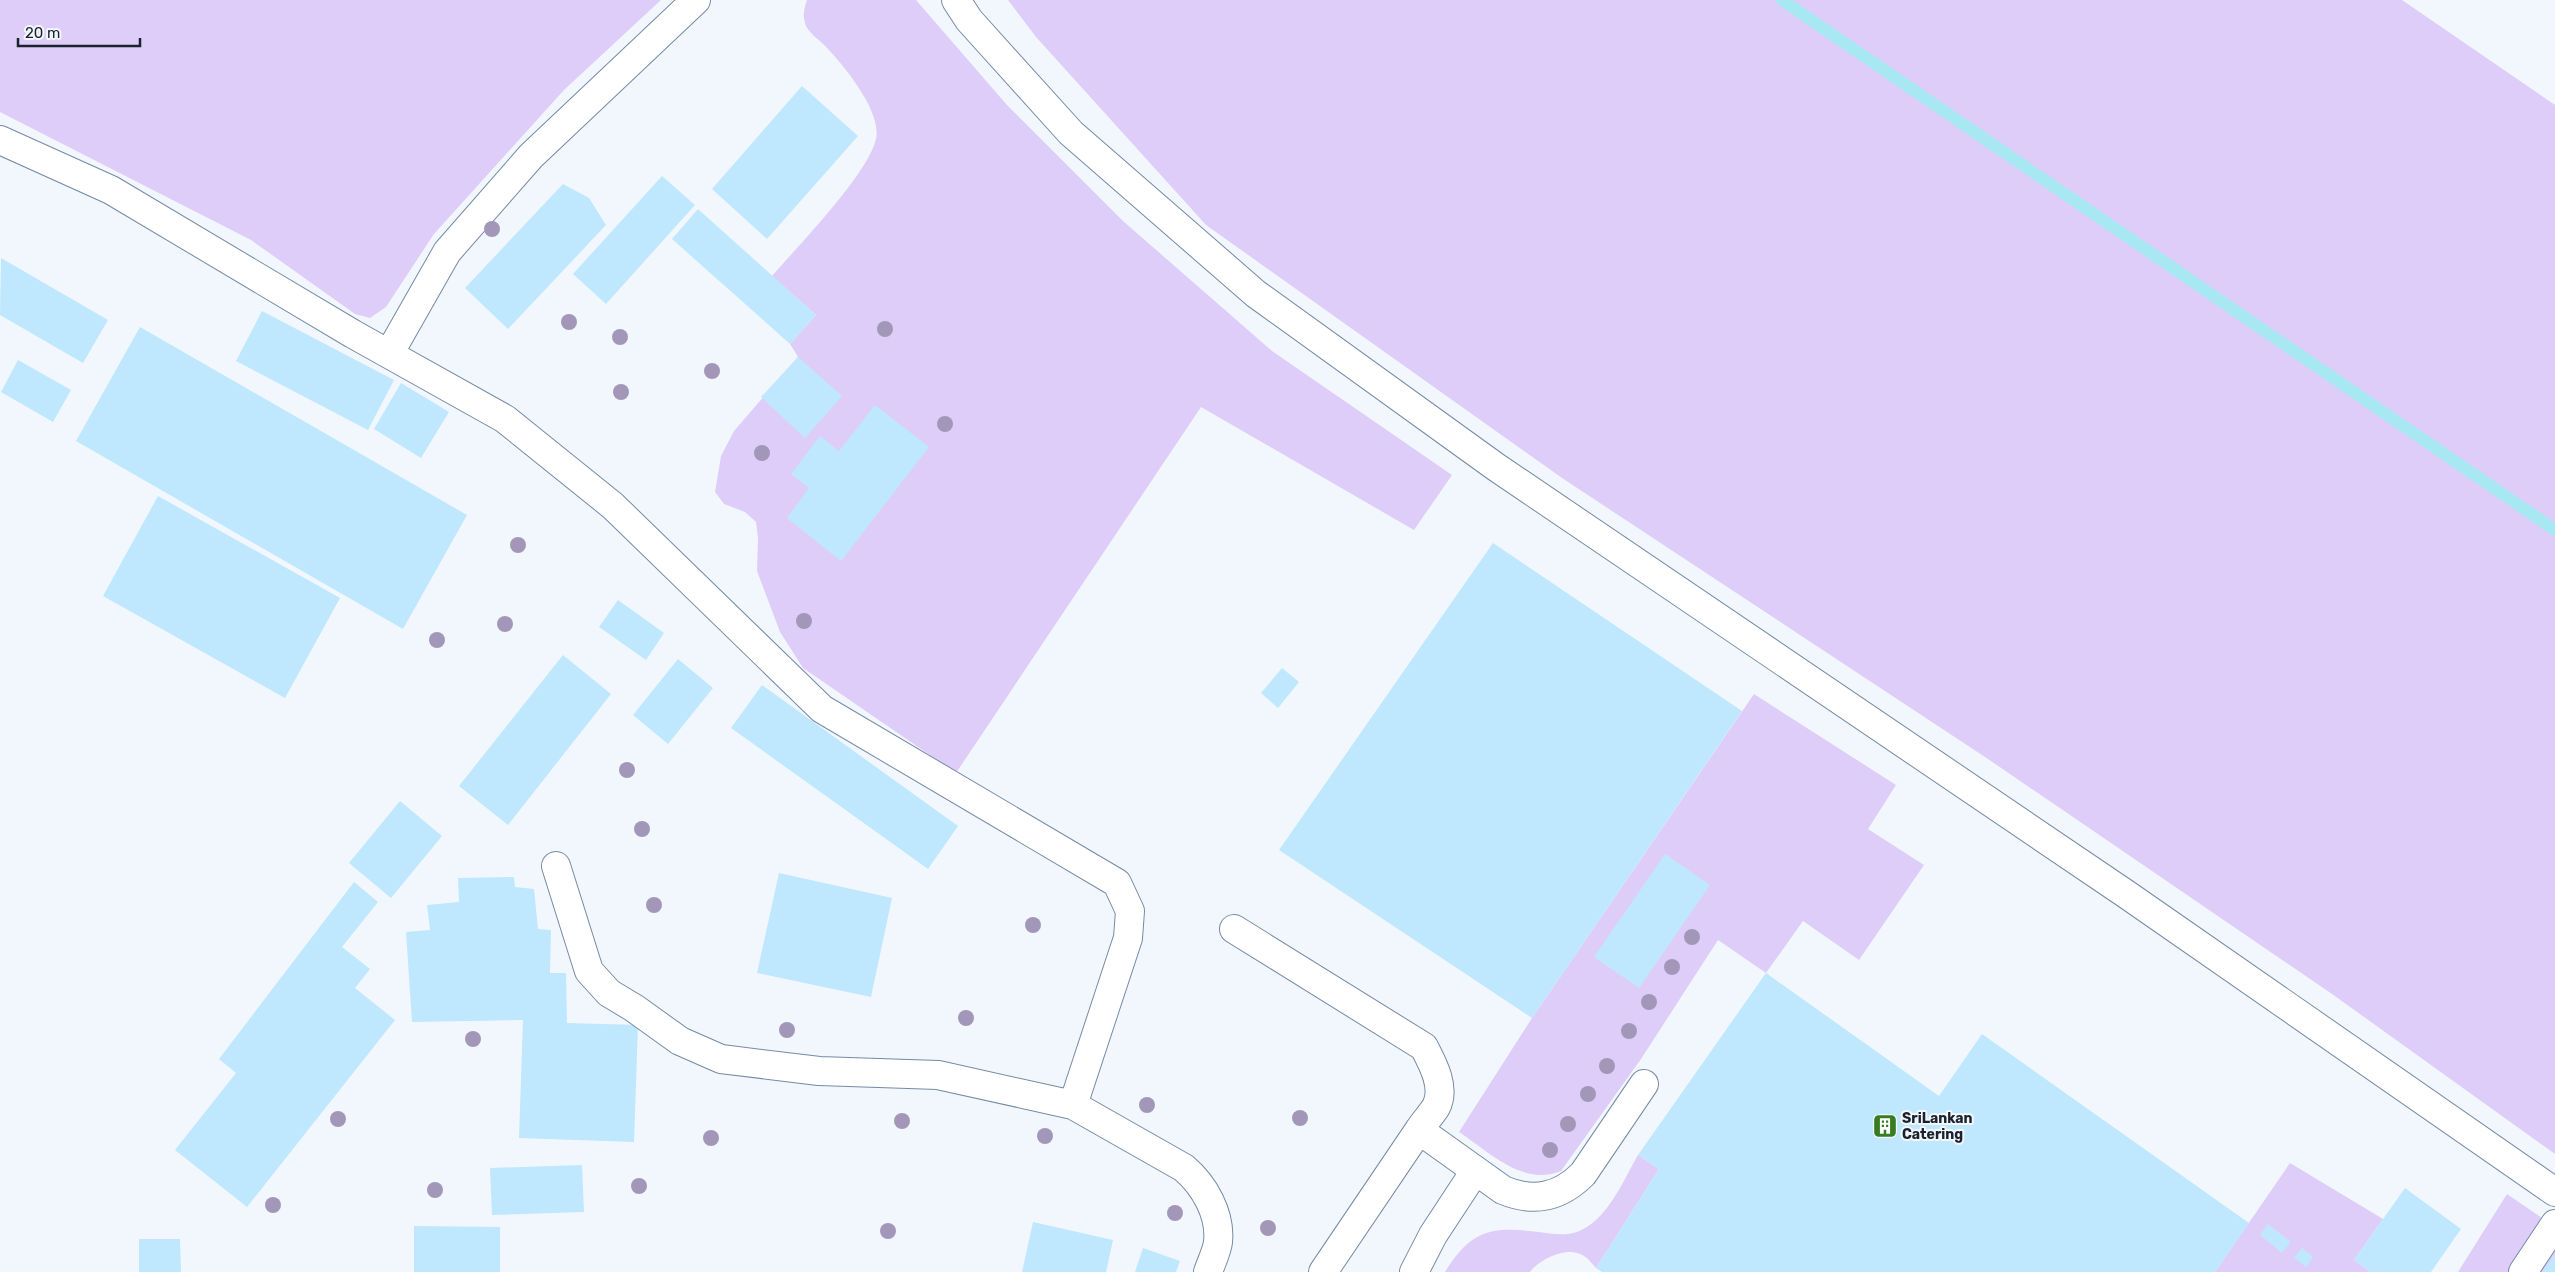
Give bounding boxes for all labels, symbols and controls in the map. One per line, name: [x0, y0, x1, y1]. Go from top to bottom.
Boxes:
scale bar: [18, 15, 140, 47]
text: 20 m: [25, 24, 60, 42]
place label: SriLankan Catering: [1902, 1110, 1973, 1143]
building icon: SriLankan Catering: [1872, 1113, 1898, 1139]

